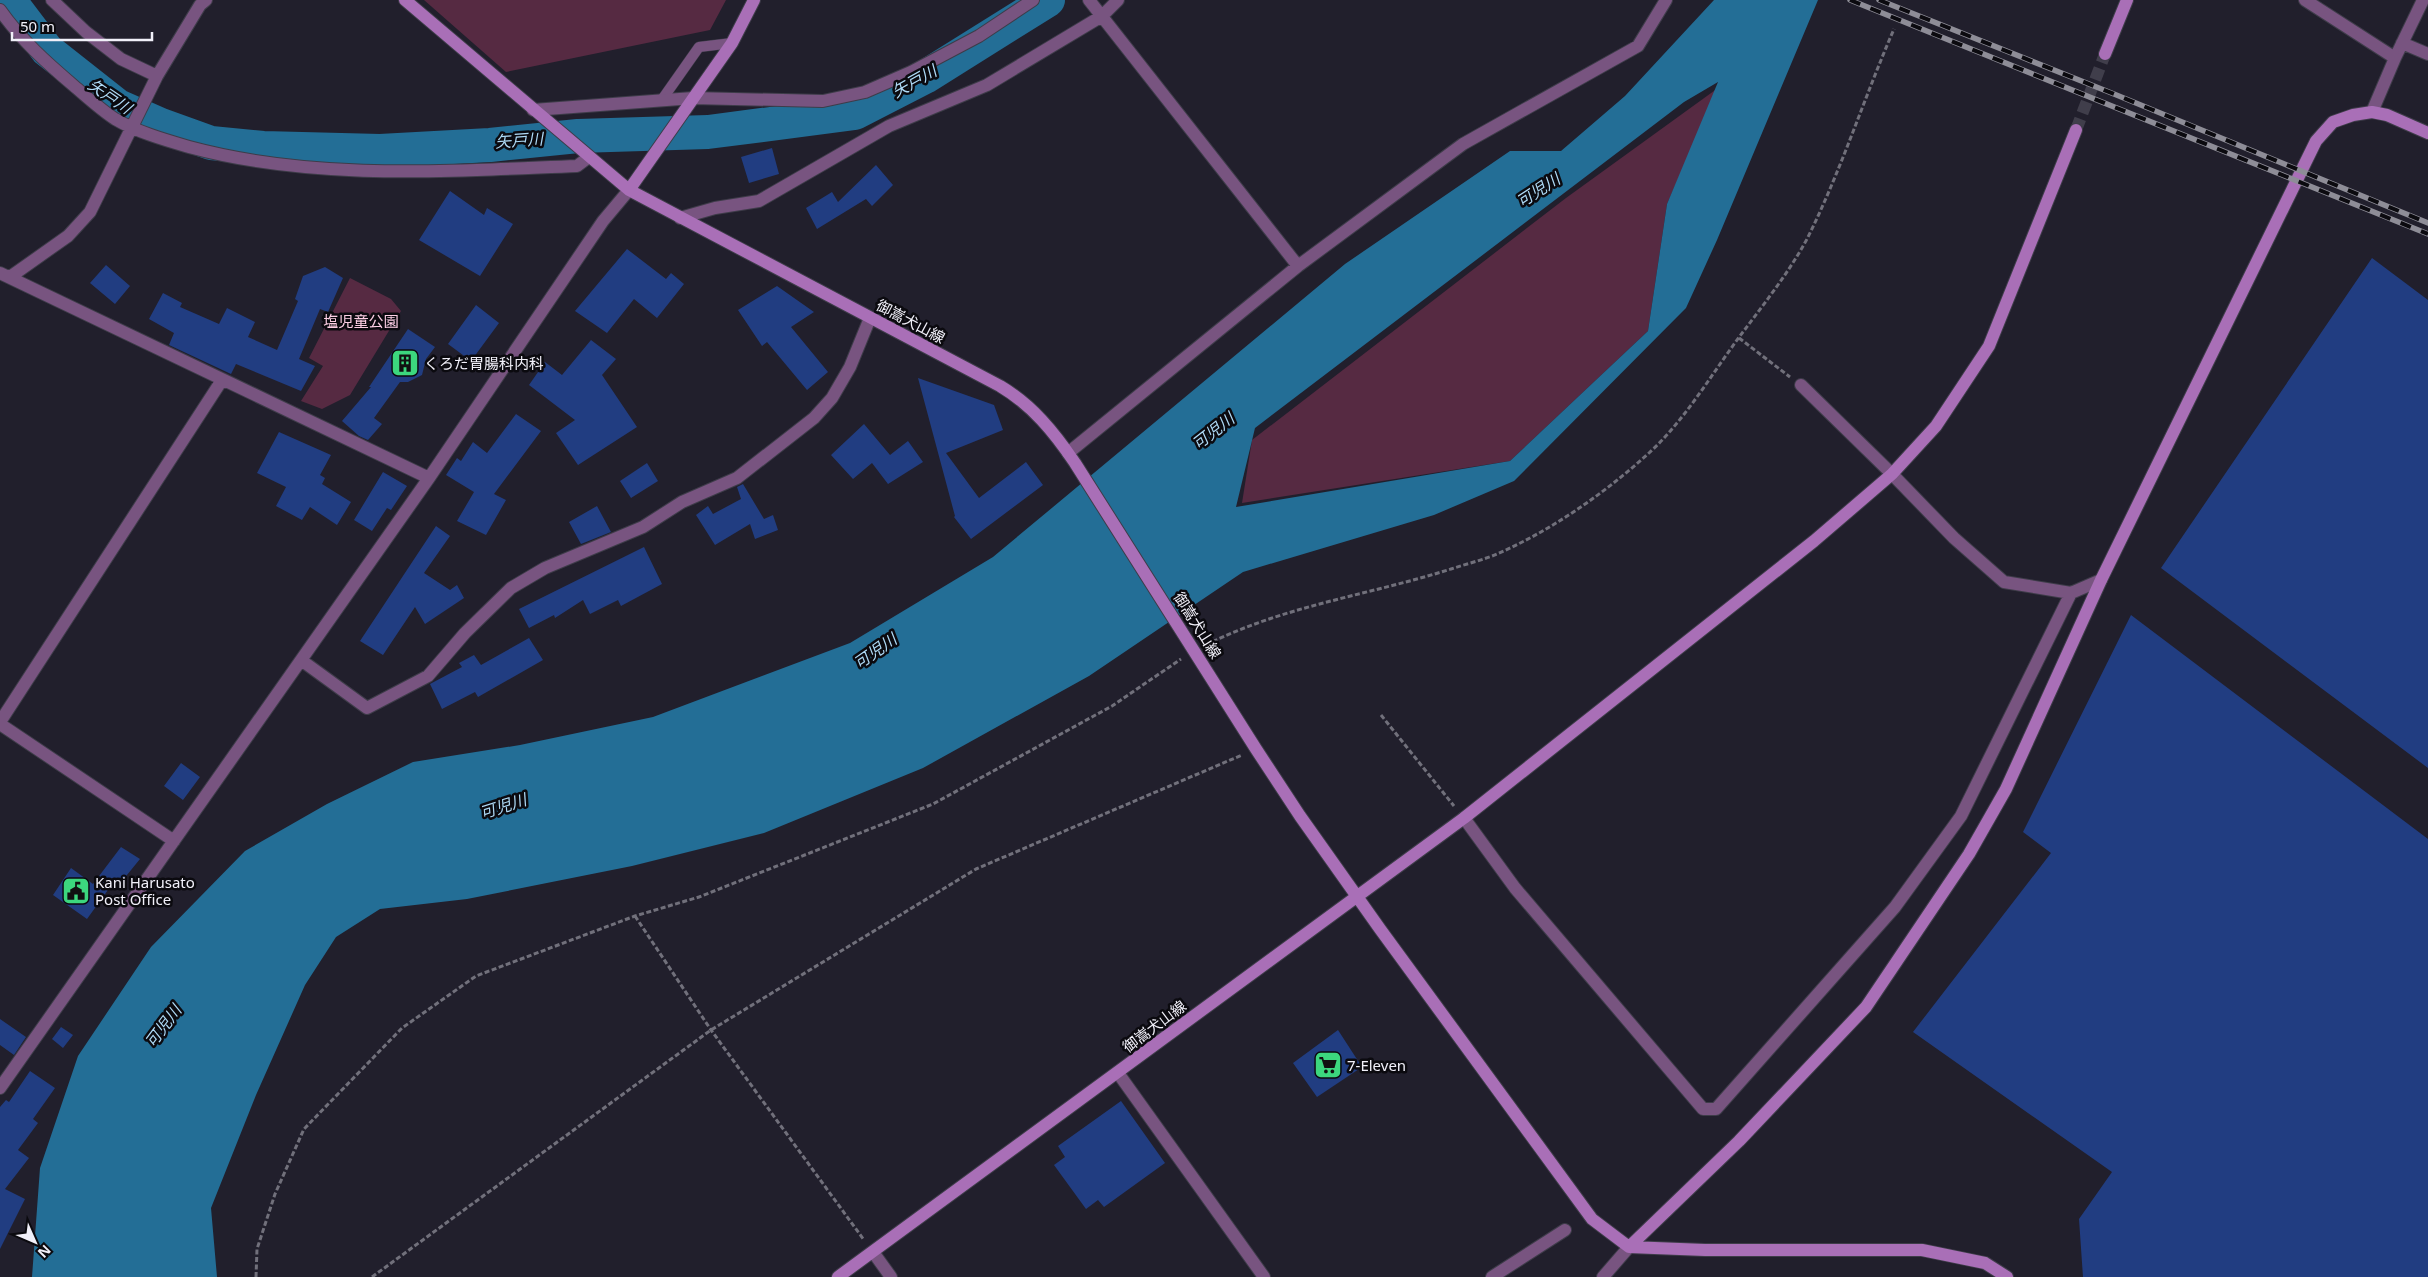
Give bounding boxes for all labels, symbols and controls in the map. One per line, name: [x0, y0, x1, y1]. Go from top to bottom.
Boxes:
scale bar: [12, 10, 152, 42]
text: 50 m: [20, 16, 55, 36]
water label: 矢戸川: [888, 59, 942, 102]
water label: 矢戸川: [84, 73, 138, 120]
water label: 矢戸川: [494, 127, 546, 153]
water label: 可児川: [1512, 167, 1566, 212]
street label: 御嵩犬山線: [873, 295, 949, 347]
park label: 塩児童公園: [323, 311, 399, 331]
building icon: くろだ胃腸科内科: [390, 348, 420, 378]
place label: くろだ胃腸科内科: [424, 353, 544, 373]
water label: 可児川: [1187, 406, 1240, 454]
street label: 御嵩犬山線: [1170, 588, 1226, 662]
water label: 可児川: [849, 627, 903, 674]
water label: 可児川: [477, 788, 531, 824]
place label: Kani Harusato Post Office: [95, 872, 195, 909]
public building icon: Kani Harusato Post Office: [61, 876, 91, 906]
street label: 御嵩犬山線: [1118, 995, 1190, 1057]
water label: 可児川: [140, 999, 187, 1052]
supermarket icon: 7-Eleven: [1313, 1050, 1343, 1080]
place label: 7-Eleven: [1347, 1055, 1406, 1075]
north arrow: [10, 1217, 60, 1267]
text: N: [34, 1241, 55, 1262]

